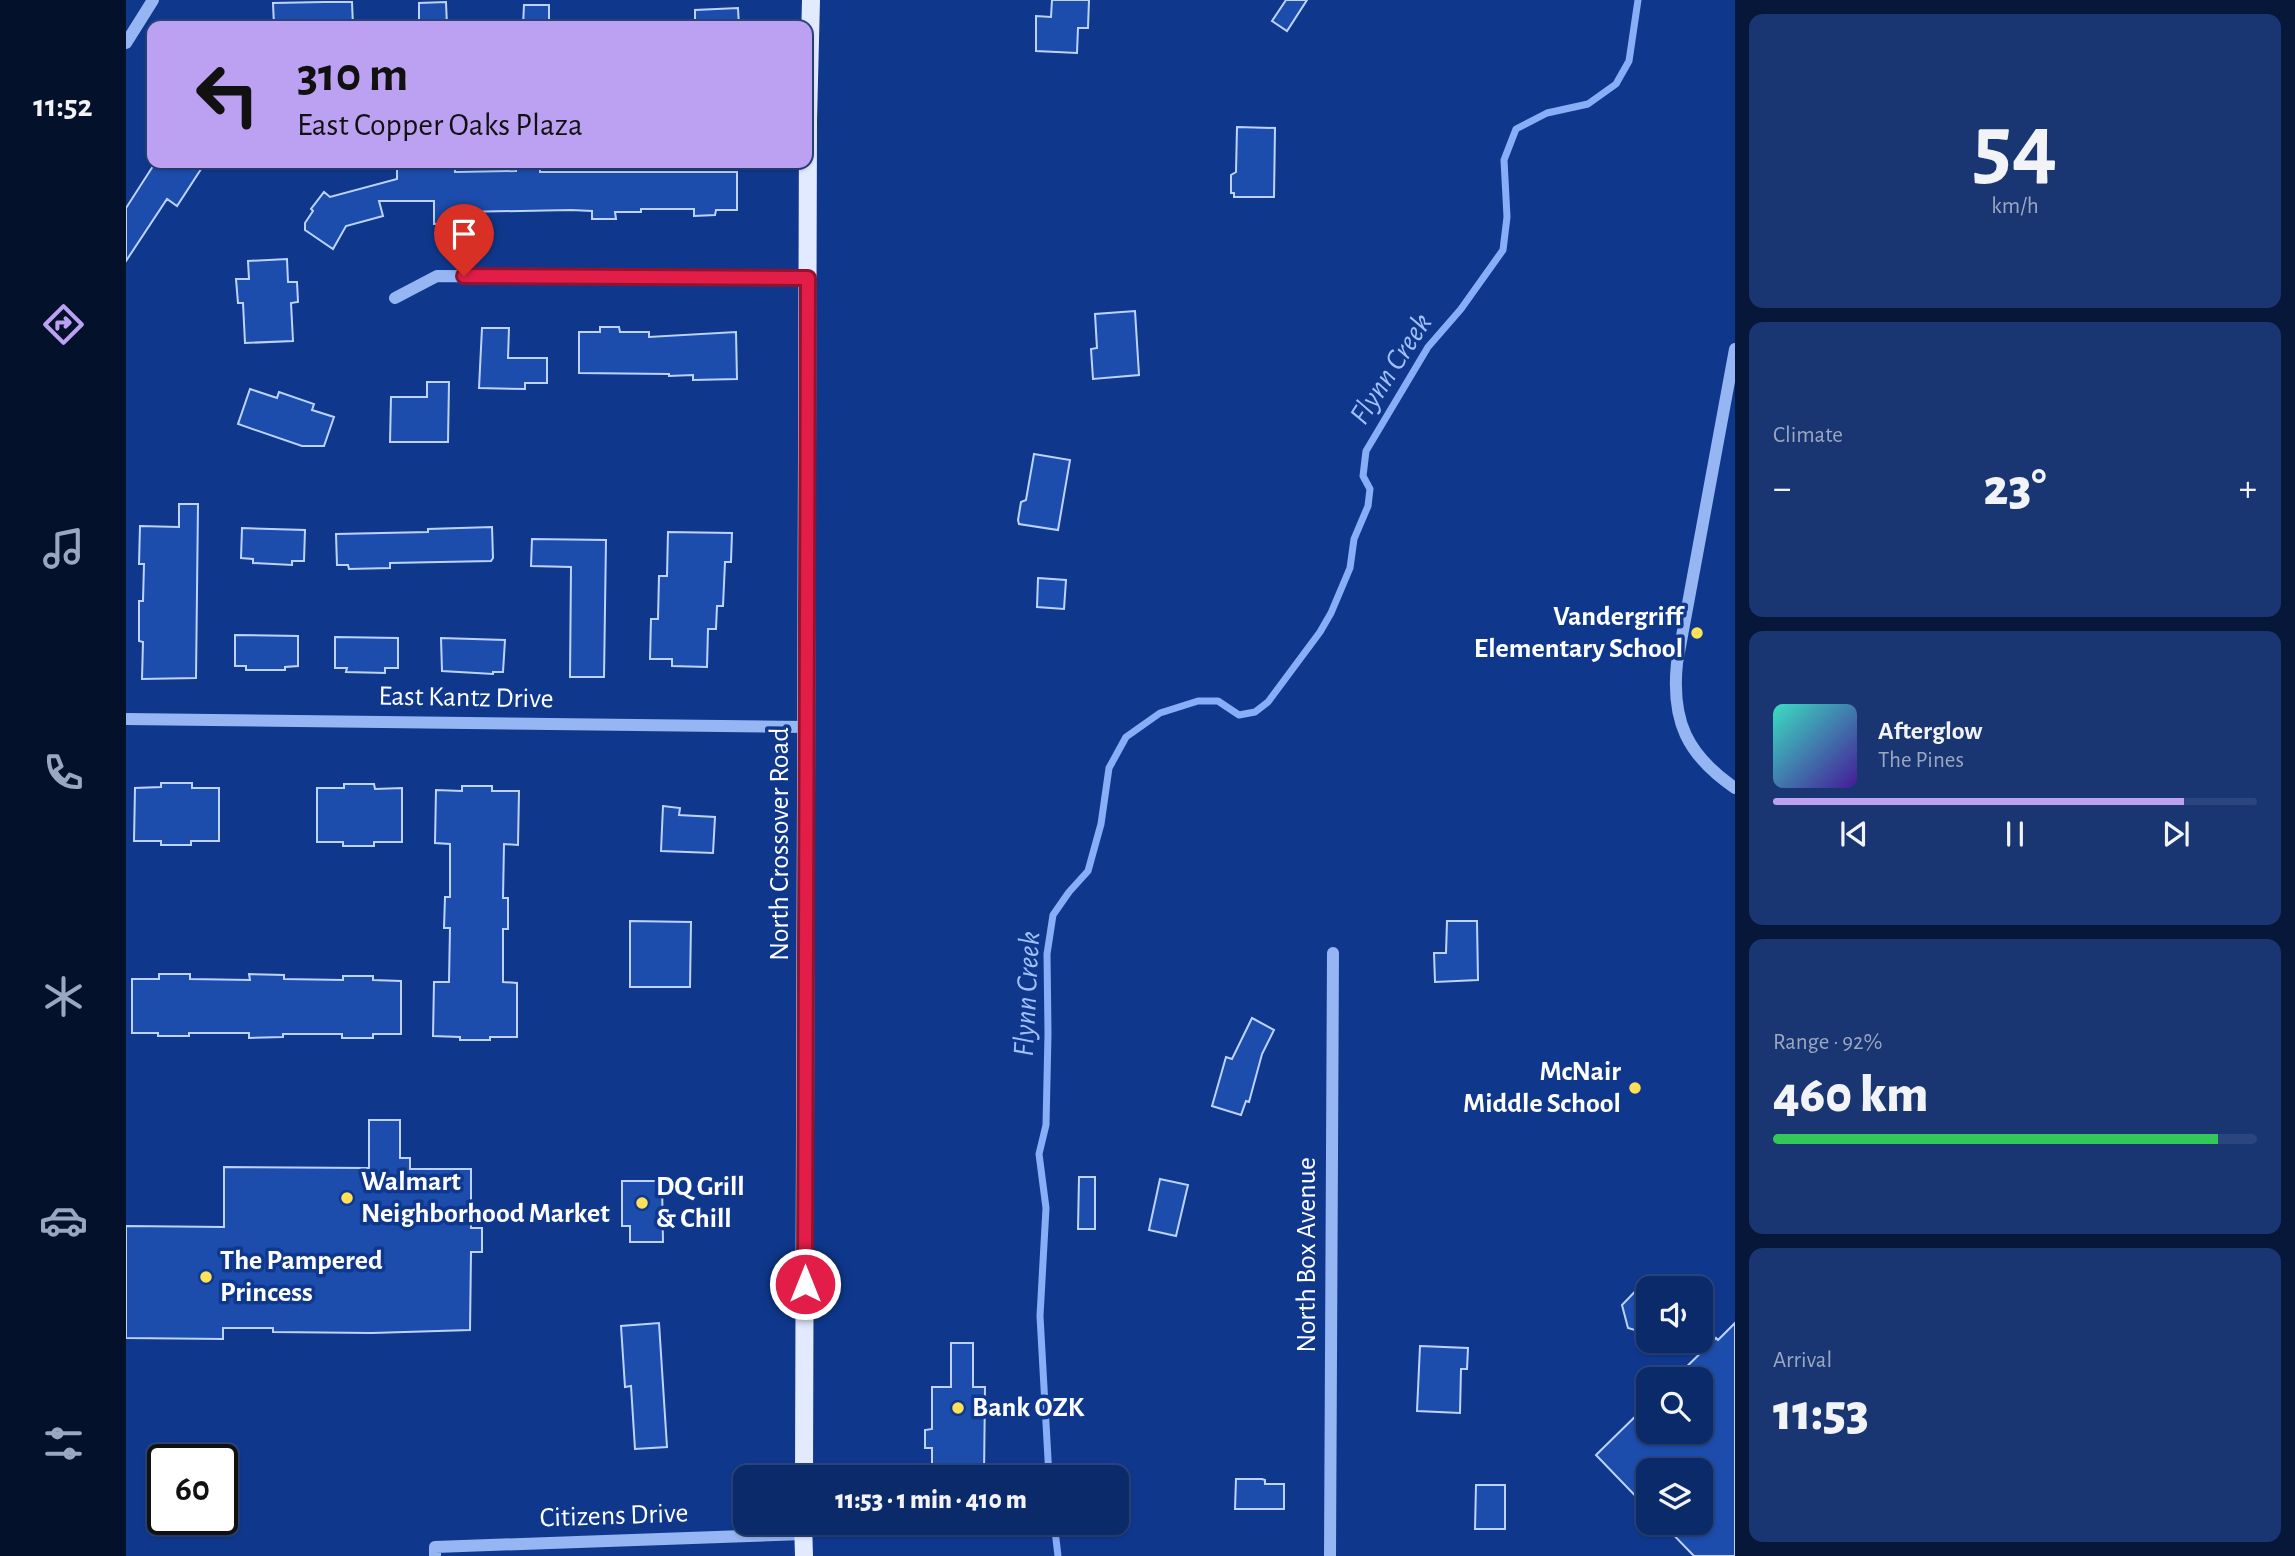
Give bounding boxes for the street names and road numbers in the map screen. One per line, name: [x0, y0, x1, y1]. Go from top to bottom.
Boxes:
street label: East Kantz Drive: [378, 682, 554, 714]
street label: North Crossover Road: [766, 727, 794, 961]
street label: North Box Avenue: [1293, 1157, 1321, 1353]
street label: Citizens Drive: [539, 1499, 689, 1533]

